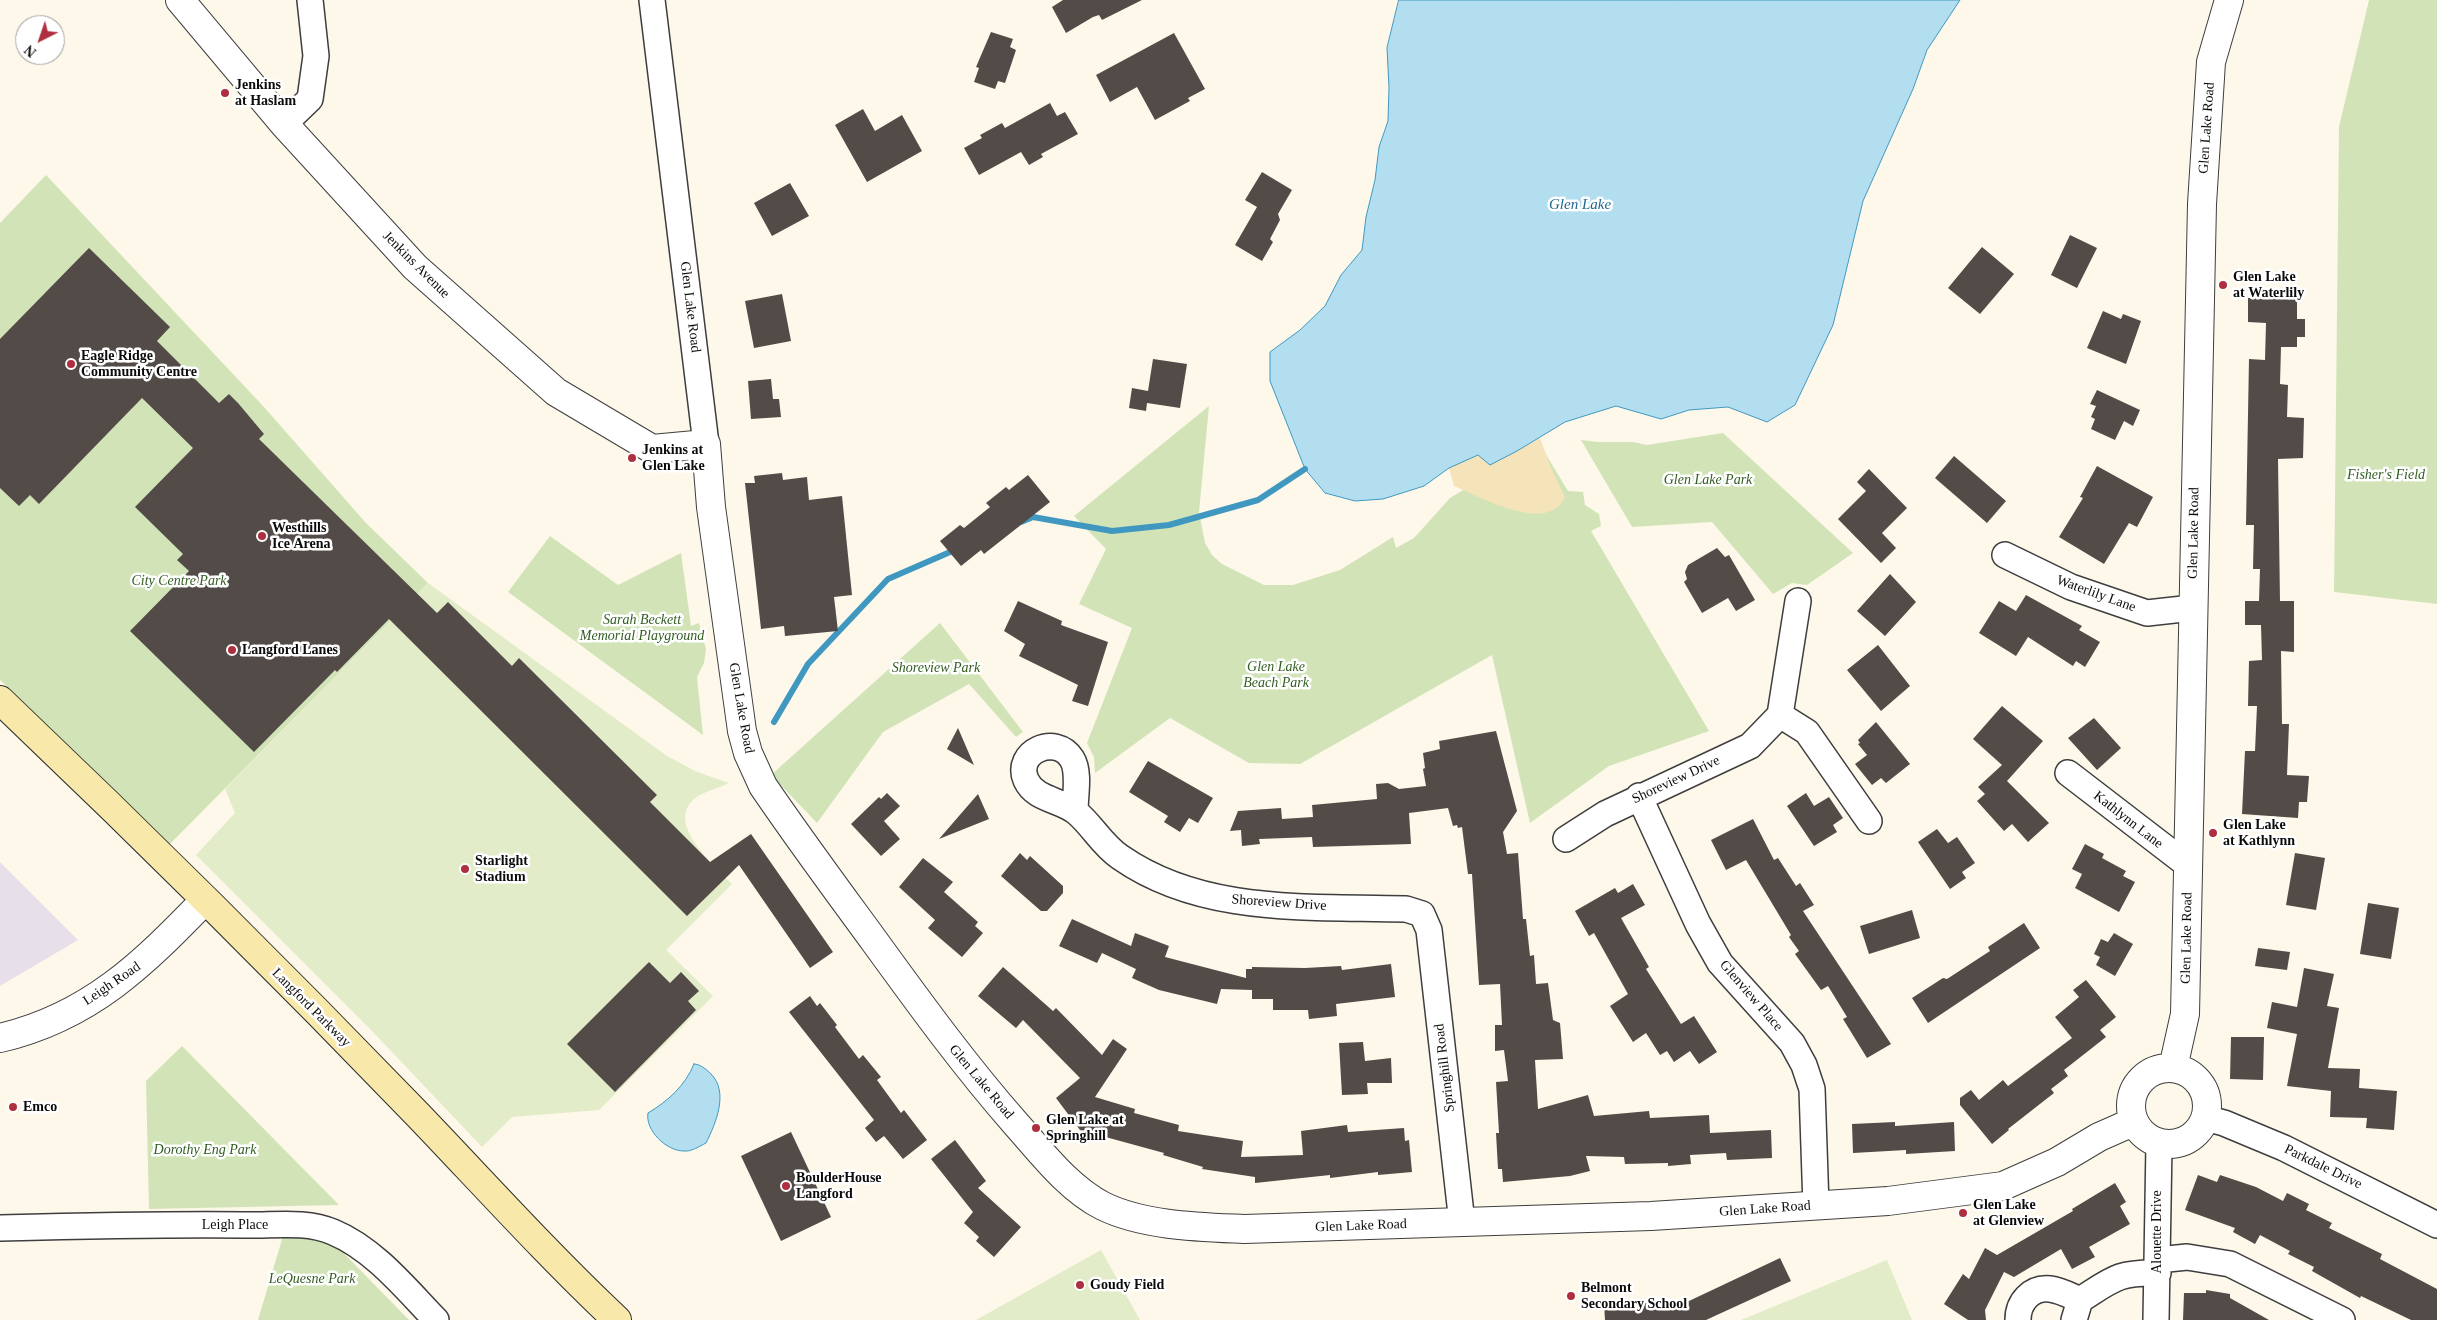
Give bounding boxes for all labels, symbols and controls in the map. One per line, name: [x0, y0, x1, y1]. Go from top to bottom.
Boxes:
north arrow: [15, 15, 65, 65]
text: N: [22, 42, 39, 60]
place label: Jenkins at Haslam: [235, 77, 296, 110]
street label: Glen Lake Road: [2195, 82, 2219, 174]
marker: Jenkins at Haslam: [219, 87, 231, 99]
water label: Glen Lake: [1549, 196, 1611, 214]
street label: Jenkins Avenue: [379, 228, 453, 302]
street label: Glen Lake Road: [676, 260, 704, 354]
place label: Glen Lake at Waterlily: [2233, 269, 2304, 302]
marker: Glen Lake at Waterlily: [2217, 279, 2229, 291]
place label: Eagle Ridge Community Centre: [81, 348, 197, 381]
marker: Eagle Ridge Community Centre: [65, 358, 77, 370]
place label: Jenkins at Glen Lake: [642, 442, 705, 474]
marker: Jenkins at Glen Lake: [626, 452, 638, 464]
park label: Fisher's Field: [2347, 467, 2425, 483]
park label: Glen Lake Park: [1664, 472, 1752, 488]
street label: Glen Lake Road: [2185, 487, 2203, 579]
place label: Westhills Ice Arena: [272, 520, 330, 552]
marker: Westhills Ice Arena: [256, 530, 268, 542]
street label: Waterlily Lane: [2054, 572, 2138, 616]
park label: City Centre Park: [131, 573, 227, 589]
park label: Sarah Beckett Memorial Playground: [580, 612, 704, 644]
place label: Langford Lanes: [242, 642, 338, 658]
marker: Langford Lanes: [226, 644, 238, 656]
park label: Glen Lake Beach Park: [1243, 659, 1309, 692]
park label: Shoreview Park: [892, 660, 980, 676]
street label: Glen Lake Road: [725, 661, 757, 755]
street label: Shoreview Drive: [1629, 752, 1723, 808]
street label: Kathlynn Lane: [2090, 788, 2166, 852]
place label: Glen Lake at Kathlynn: [2223, 817, 2295, 850]
marker: Glen Lake at Kathlynn: [2207, 827, 2219, 839]
place label: Starlight Stadium: [475, 853, 528, 886]
marker: Starlight Stadium: [459, 863, 471, 875]
street label: Shoreview Drive: [1231, 891, 1327, 915]
street label: Glen Lake Road: [2178, 892, 2196, 984]
street label: Glenview Place: [1716, 957, 1786, 1035]
street label: Leigh Road: [80, 959, 144, 1009]
street label: Langford Parkway: [268, 965, 354, 1051]
street label: Springhill Road: [1431, 1023, 1459, 1113]
street label: Glen Lake Road: [945, 1041, 1017, 1123]
place label: Emco: [23, 1099, 57, 1115]
marker: Emco: [7, 1101, 19, 1113]
place label: Glen Lake at Springhill: [1046, 1112, 1124, 1144]
marker: Glen Lake at Springhill: [1030, 1122, 1042, 1134]
street label: Parkdale Drive: [2281, 1141, 2365, 1193]
park label: Dorothy Eng Park: [154, 1142, 256, 1158]
place label: BoulderHouse Langford: [796, 1170, 882, 1202]
marker: BoulderHouse Langford: [780, 1180, 792, 1192]
street label: Alouette Drive: [2149, 1190, 2165, 1274]
street label: Glen Lake Road: [1719, 1197, 1811, 1221]
place label: Glen Lake at Glenview: [1973, 1197, 2044, 1230]
marker: Glen Lake at Glenview: [1957, 1207, 1969, 1219]
street label: Glen Lake Road: [1315, 1216, 1407, 1236]
street label: Leigh Place: [202, 1217, 268, 1233]
park label: LeQuesne Park: [269, 1271, 355, 1287]
place label: Goudy Field: [1090, 1277, 1164, 1293]
marker: Goudy Field: [1074, 1279, 1086, 1291]
place label: Belmont Secondary School: [1581, 1280, 1687, 1312]
marker: Belmont Secondary School: [1565, 1290, 1577, 1302]

